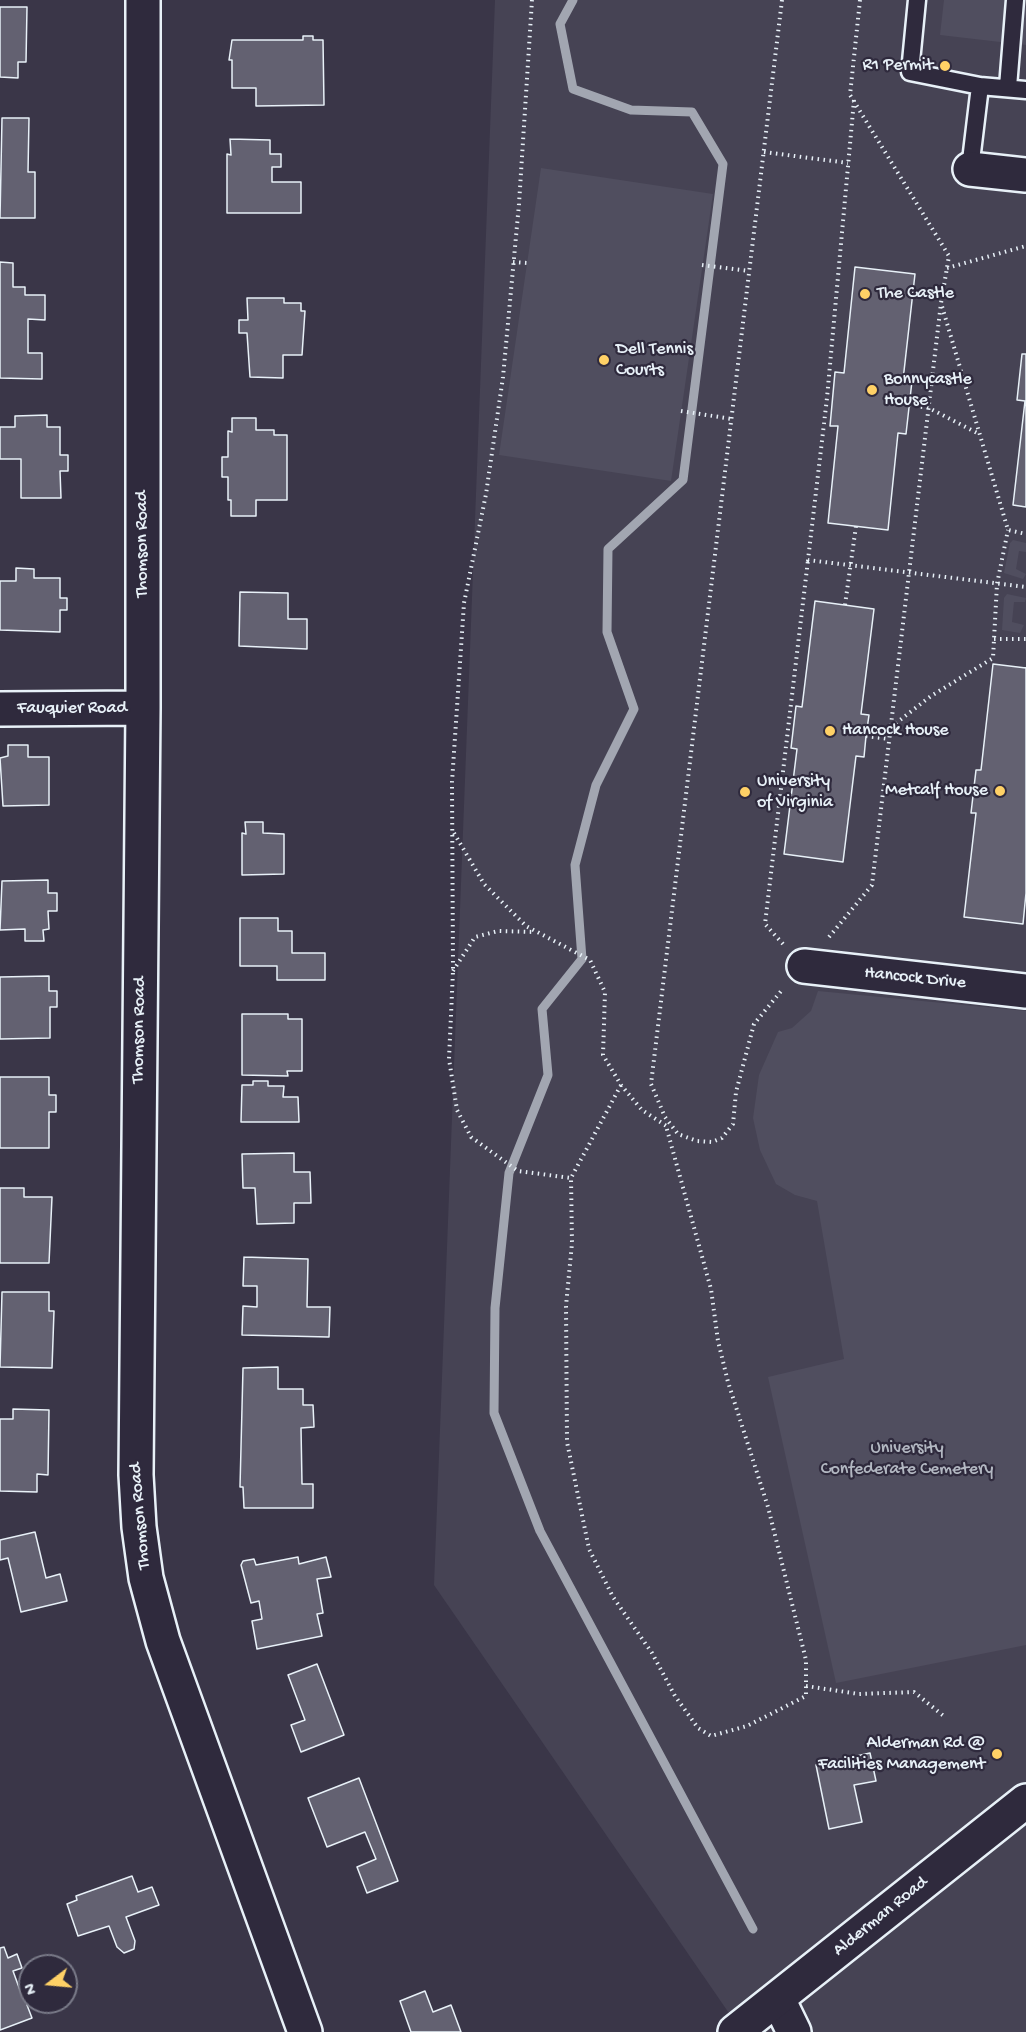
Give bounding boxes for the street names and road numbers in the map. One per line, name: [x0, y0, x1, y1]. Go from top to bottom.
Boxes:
street label: Thomson Road: [132, 491, 154, 597]
street label: Fauquier Road: [17, 698, 127, 720]
street label: Hancock Drive: [863, 963, 967, 995]
street label: Thomson Road: [128, 976, 152, 1084]
street label: Thomson Road: [126, 1462, 156, 1570]
street label: Alderman Road: [829, 1872, 933, 1962]

